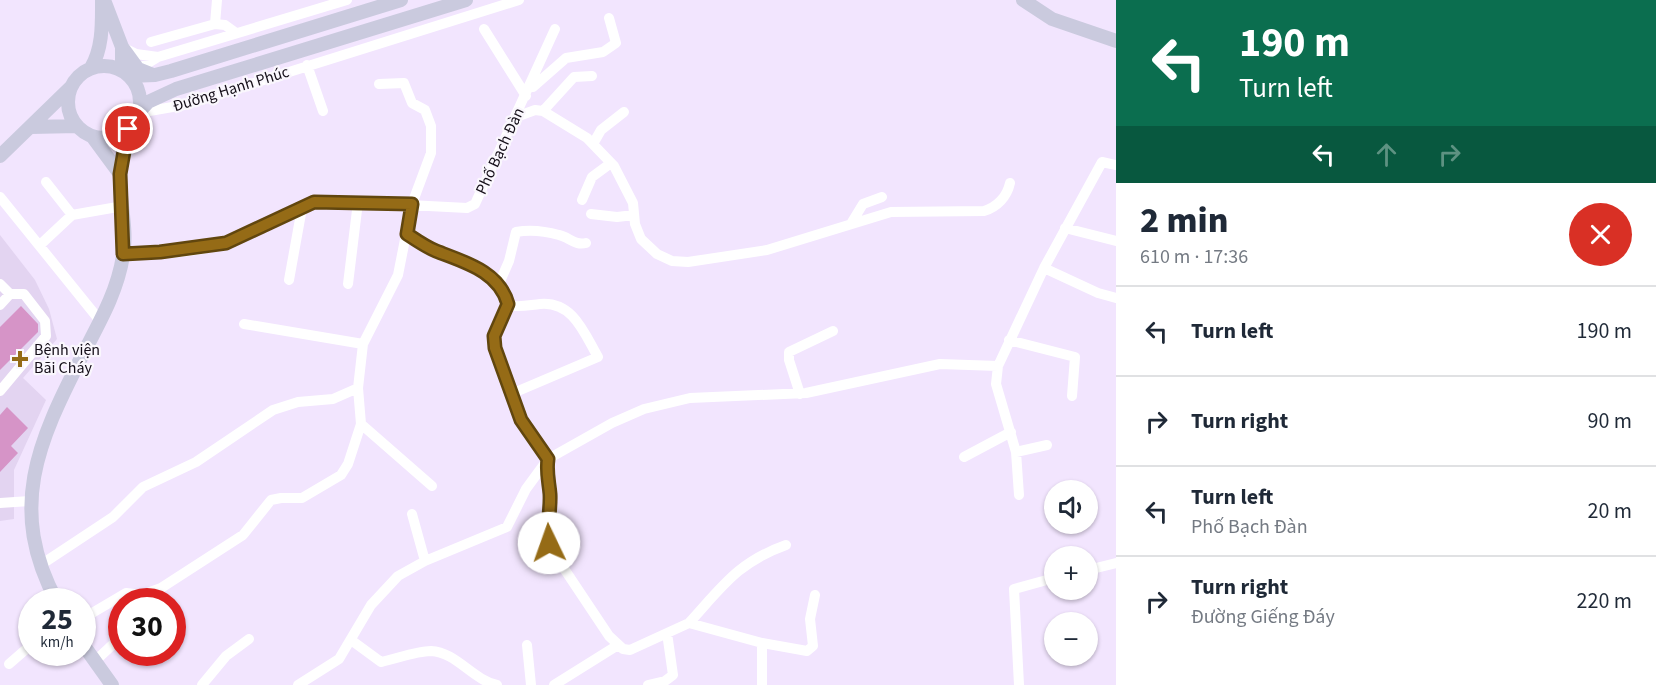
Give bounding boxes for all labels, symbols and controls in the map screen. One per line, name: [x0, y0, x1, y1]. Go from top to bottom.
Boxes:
text: 190 m: [1239, 13, 1350, 73]
icon: left: [1140, 24, 1218, 102]
street label: Đường Hạnh Phúc: [170, 61, 292, 117]
text: Turn left: [1239, 69, 1333, 108]
pin: [102, 103, 153, 154]
street label: Phố Bạch Đàn: [470, 104, 530, 198]
icon: arrive: [111, 112, 144, 145]
icon: left: [1307, 138, 1340, 171]
icon: ahead: [1370, 138, 1403, 171]
icon: right: [1433, 138, 1466, 171]
text: 2 min: [1140, 195, 1228, 246]
button: close: [1569, 203, 1632, 266]
text: 610 m · 17:36: [1140, 243, 1248, 271]
icon: left: [1140, 315, 1173, 348]
text: Turn left: [1191, 315, 1273, 347]
text: 190 m: [1577, 315, 1632, 347]
place label: Bệnh viện Bãi Cháy: [34, 339, 100, 379]
marker: Bệnh viện Bãi Cháy: [11, 350, 29, 368]
icon: right: [1140, 405, 1173, 438]
text: Turn right: [1191, 405, 1288, 437]
text: 90 m: [1587, 405, 1632, 437]
map controls: [1044, 480, 1098, 666]
button: sound: [1044, 480, 1098, 534]
text: Turn left: [1191, 481, 1273, 513]
icon: left: [1140, 495, 1173, 528]
text: 20 m: [1587, 495, 1632, 527]
position arrow: [517, 511, 581, 575]
text: Phố Bạch Đàn: [1191, 513, 1308, 541]
button: +: [1044, 546, 1098, 600]
text: Turn right: [1191, 571, 1288, 603]
icon: right: [1140, 585, 1173, 618]
text: 220 m: [1577, 585, 1632, 617]
speed limit sign: 30: [108, 588, 186, 666]
text: 25: [41, 598, 73, 641]
text: Đường Giếng Đáy: [1191, 603, 1335, 631]
button: −: [1044, 612, 1098, 666]
text: km/h: [40, 632, 74, 653]

